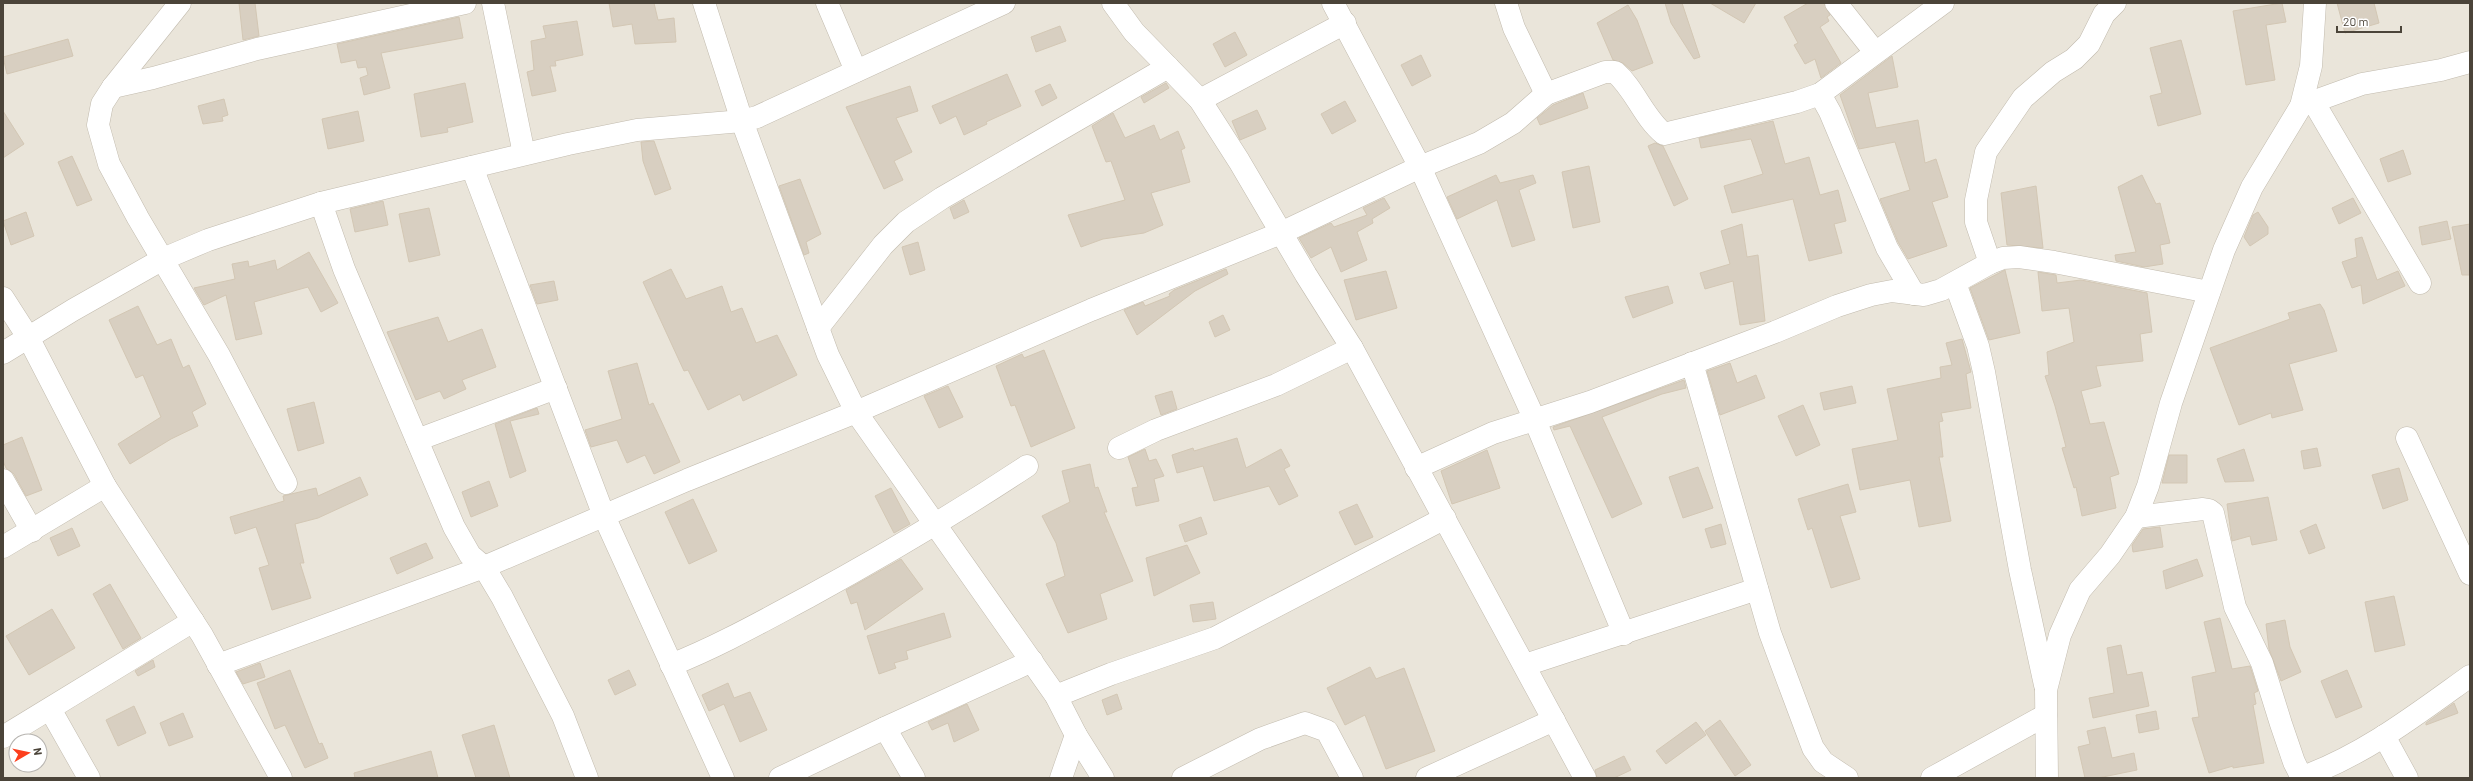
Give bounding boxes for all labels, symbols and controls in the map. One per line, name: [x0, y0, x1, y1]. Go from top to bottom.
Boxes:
scale bar: [2337, 8, 2401, 34]
text: 20 m: [2343, 14, 2369, 28]
north arrow: [8, 733, 48, 773]
text: N: [31, 747, 45, 756]

